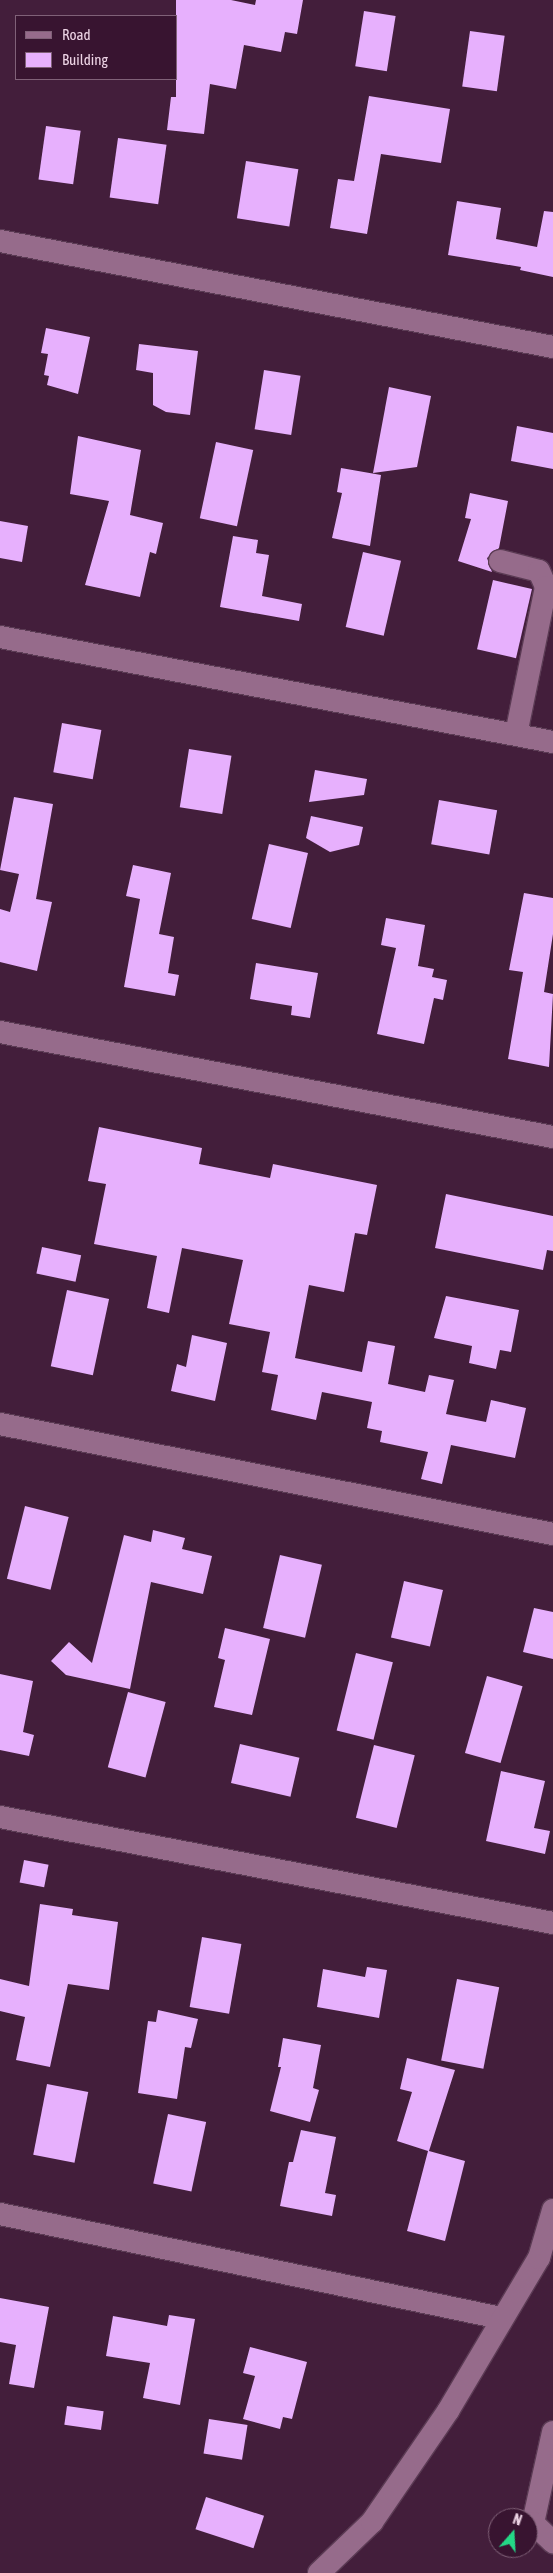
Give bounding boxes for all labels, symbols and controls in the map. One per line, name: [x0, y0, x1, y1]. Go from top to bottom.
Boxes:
legend: [15, 15, 178, 80]
text: Road: [62, 26, 91, 43]
text: Building: [62, 51, 108, 68]
north arrow: [488, 2508, 538, 2558]
text: N: [511, 2511, 524, 2529]

